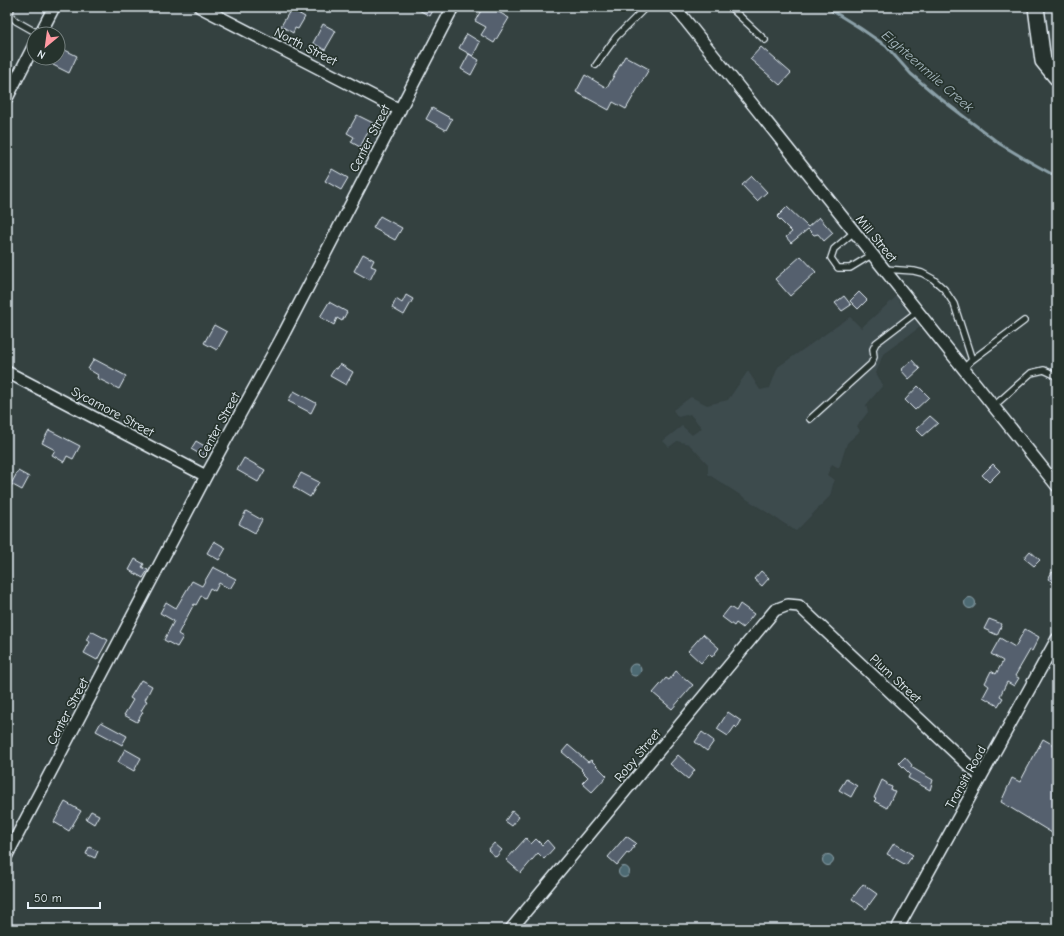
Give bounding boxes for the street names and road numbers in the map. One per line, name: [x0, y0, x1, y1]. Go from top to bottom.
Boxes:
street label: North Street: [272, 24, 341, 69]
street label: Center Street: [346, 101, 393, 174]
street label: Mill Street: [853, 212, 901, 266]
street label: Sycamore Street: [69, 383, 158, 440]
street label: Center Street: [194, 388, 243, 461]
street label: Plum Street: [867, 651, 925, 707]
street label: Center Street: [44, 674, 92, 747]
street label: Roby Street: [611, 725, 665, 785]
street label: Transit Road: [942, 743, 989, 812]

